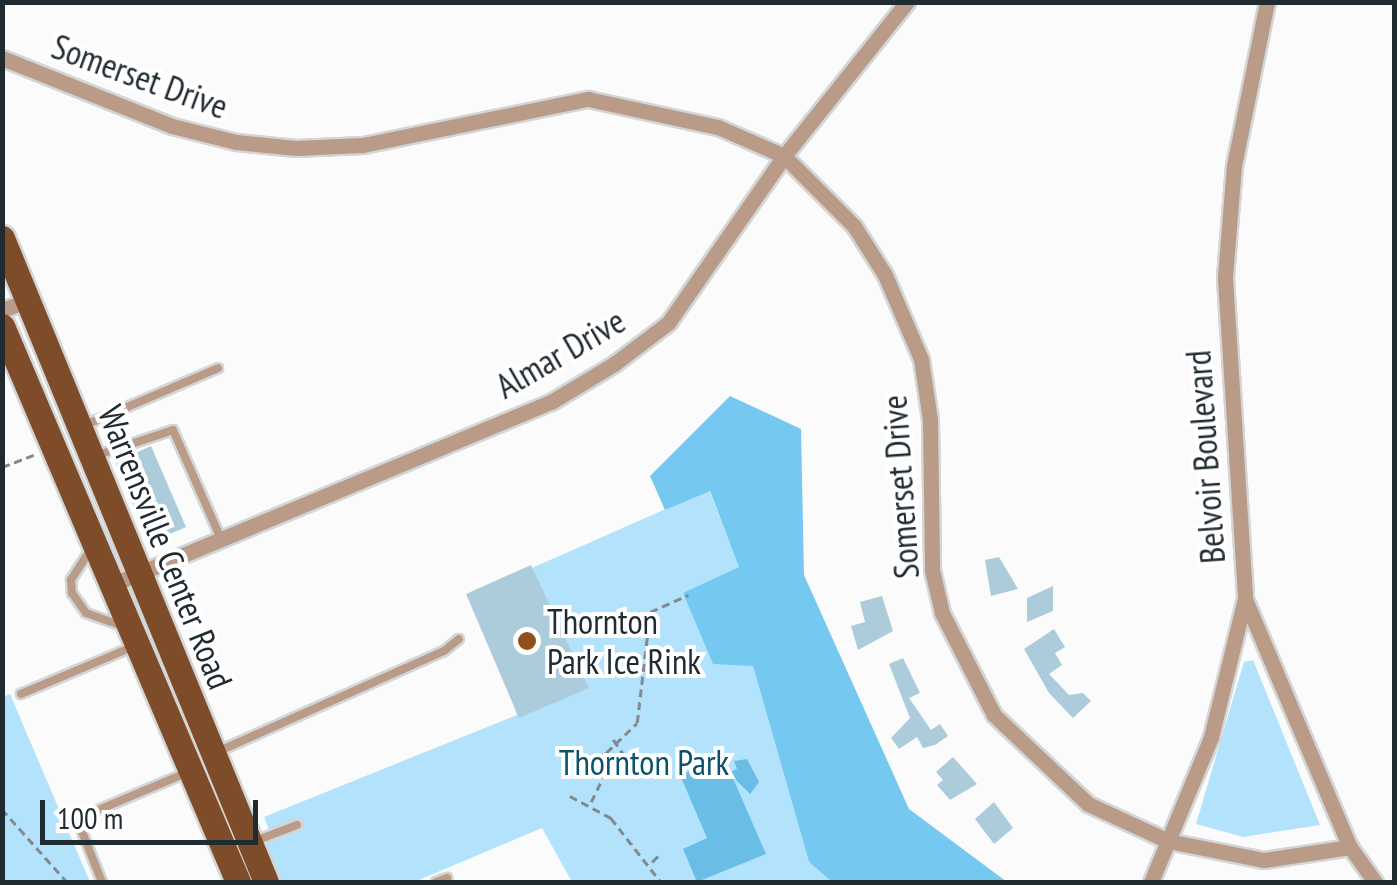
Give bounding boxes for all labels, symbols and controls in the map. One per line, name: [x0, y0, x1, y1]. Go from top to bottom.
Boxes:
street label: Somerset Drive: [46, 25, 234, 127]
street label: Almar Drive: [488, 299, 632, 407]
street label: Belvoir Boulevard: [1177, 349, 1233, 565]
street label: Somerset Drive: [873, 394, 927, 580]
street label: Warrensville Center Road: [90, 399, 242, 695]
place label: Thornton Park Ice Rink: [547, 600, 702, 682]
marker: Thornton Park Ice Rink: [516, 630, 538, 652]
park label: Thornton Park: [559, 741, 729, 783]
scale bar: [45, 780, 262, 842]
text: 100 m: [57, 798, 123, 837]

